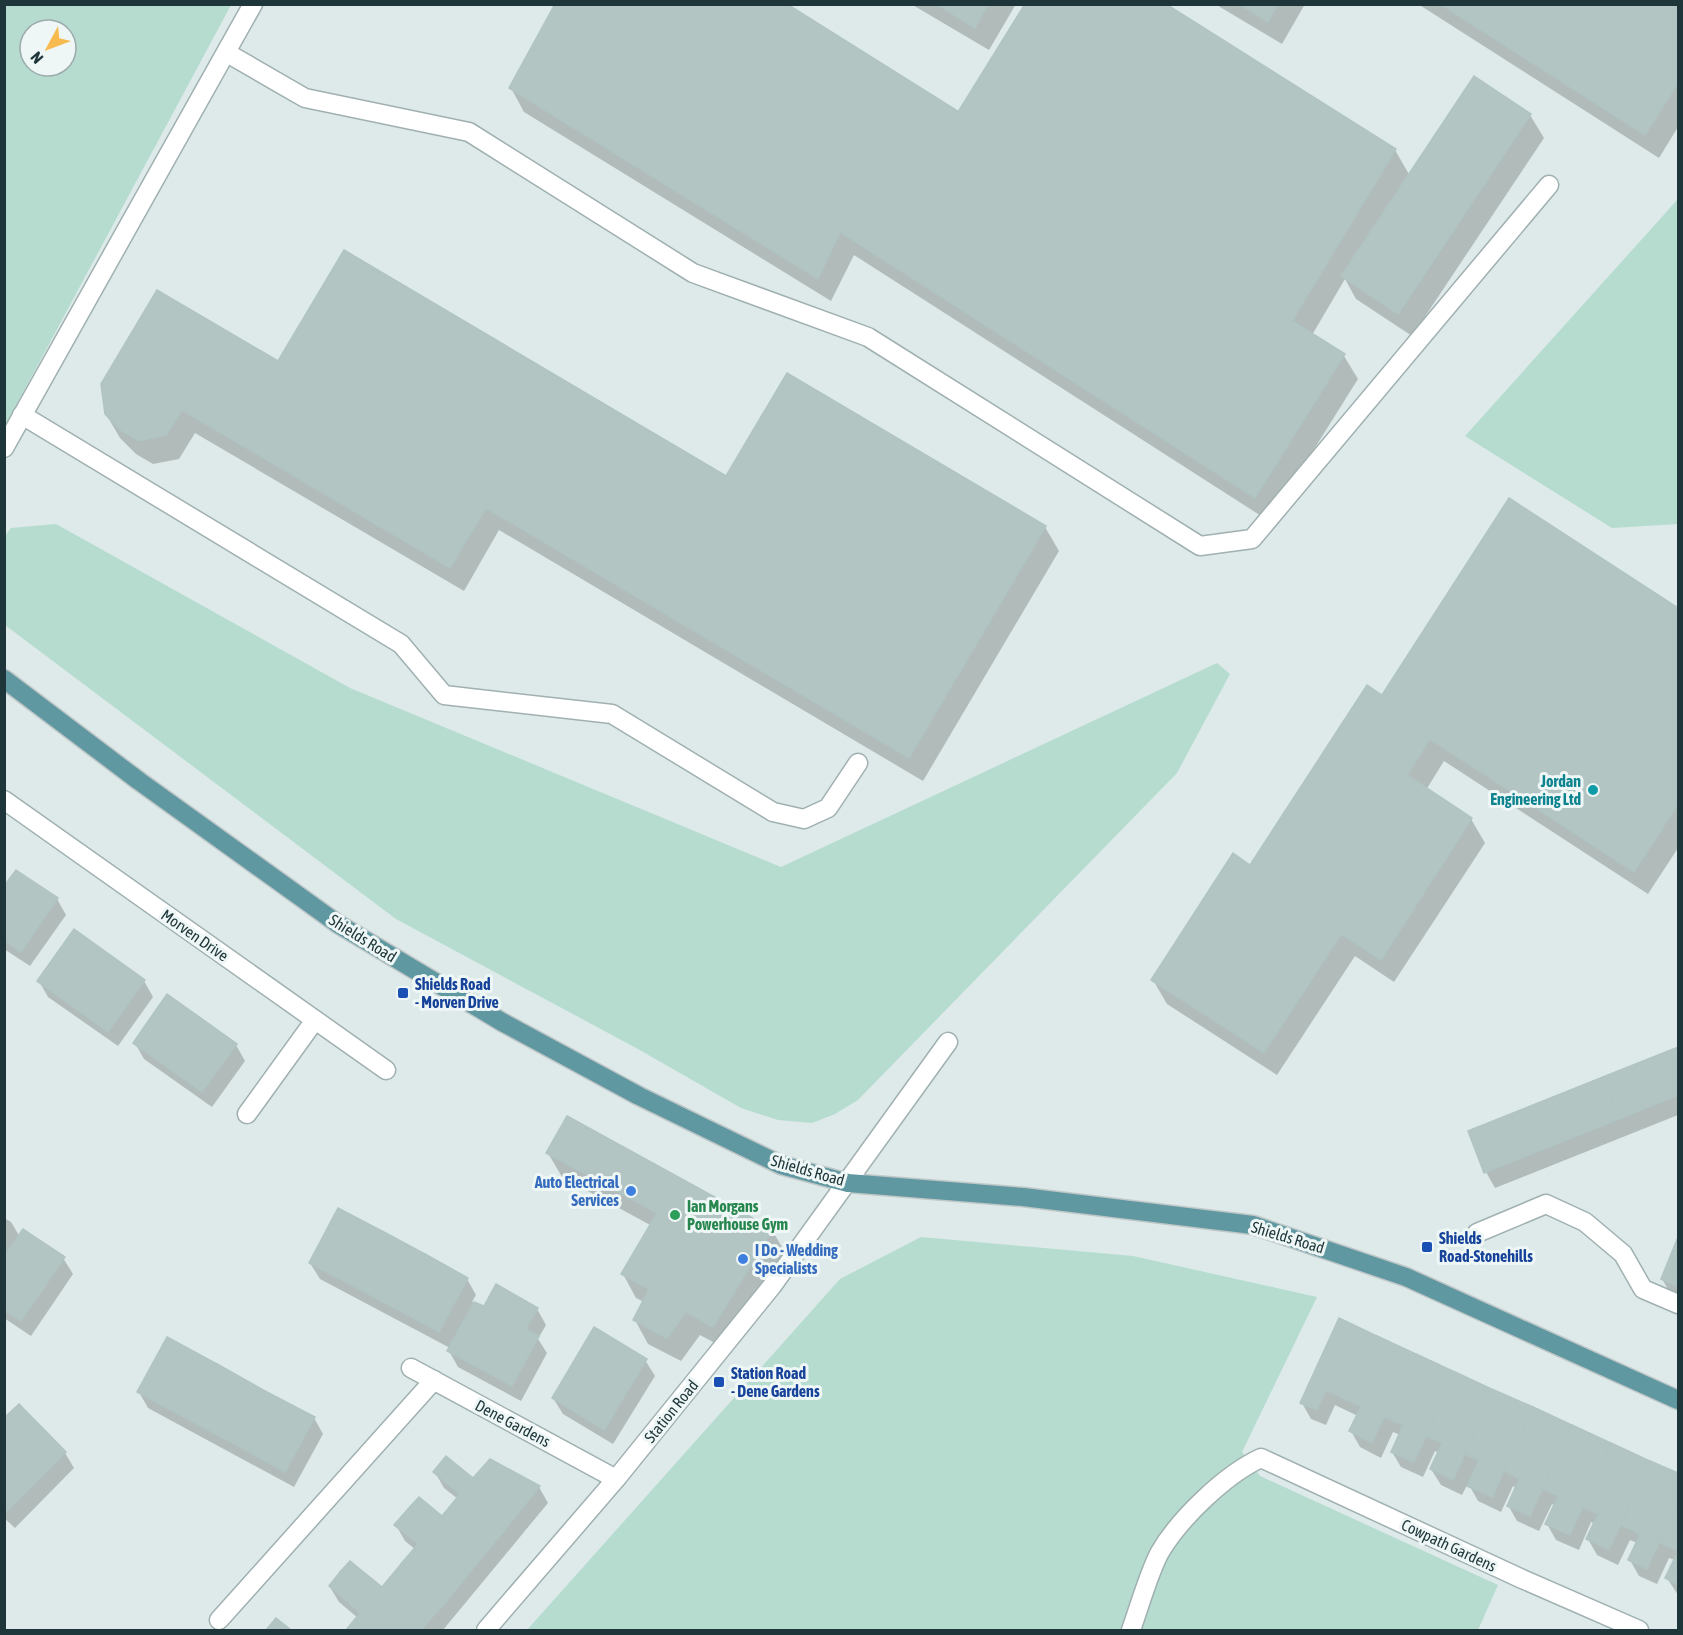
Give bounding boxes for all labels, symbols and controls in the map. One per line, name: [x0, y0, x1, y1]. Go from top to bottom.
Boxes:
north arrow: [18, 18, 78, 78]
text: N: [27, 48, 47, 67]
place label: Jordan Engineering Ltd: [1490, 772, 1581, 808]
marker: Jordan Engineering Ltd: [1586, 783, 1600, 797]
street label: Morven Drive: [158, 905, 232, 965]
street label: Shields Road: [326, 910, 400, 966]
place label: Shields Road - Morven Drive: [415, 975, 499, 1011]
marker: Shields Road - Morven Drive: [396, 986, 410, 1000]
street label: Shields Road: [769, 1151, 847, 1189]
place label: Auto Electrical Services: [534, 1173, 620, 1209]
marker: Auto Electrical Services: [624, 1184, 638, 1198]
place label: Ian Morgans Powerhouse Gym: [687, 1197, 788, 1233]
marker: Ian Morgans Powerhouse Gym: [668, 1208, 682, 1222]
street label: Shields Road: [1249, 1217, 1327, 1257]
place label: Shields Road-Stonehills: [1439, 1229, 1533, 1265]
marker: Shields Road-Stonehills: [1420, 1240, 1434, 1254]
place label: I Do - Wedding Specialists: [755, 1241, 838, 1277]
marker: I Do - Wedding Specialists: [736, 1252, 750, 1266]
place label: Station Road - Dene Gardens: [731, 1364, 820, 1400]
marker: Station Road - Dene Gardens: [712, 1375, 726, 1389]
street label: Station Road: [640, 1376, 702, 1446]
street label: Dene Gardens: [472, 1396, 554, 1450]
street label: Cowpath Gardens: [1398, 1515, 1500, 1576]

